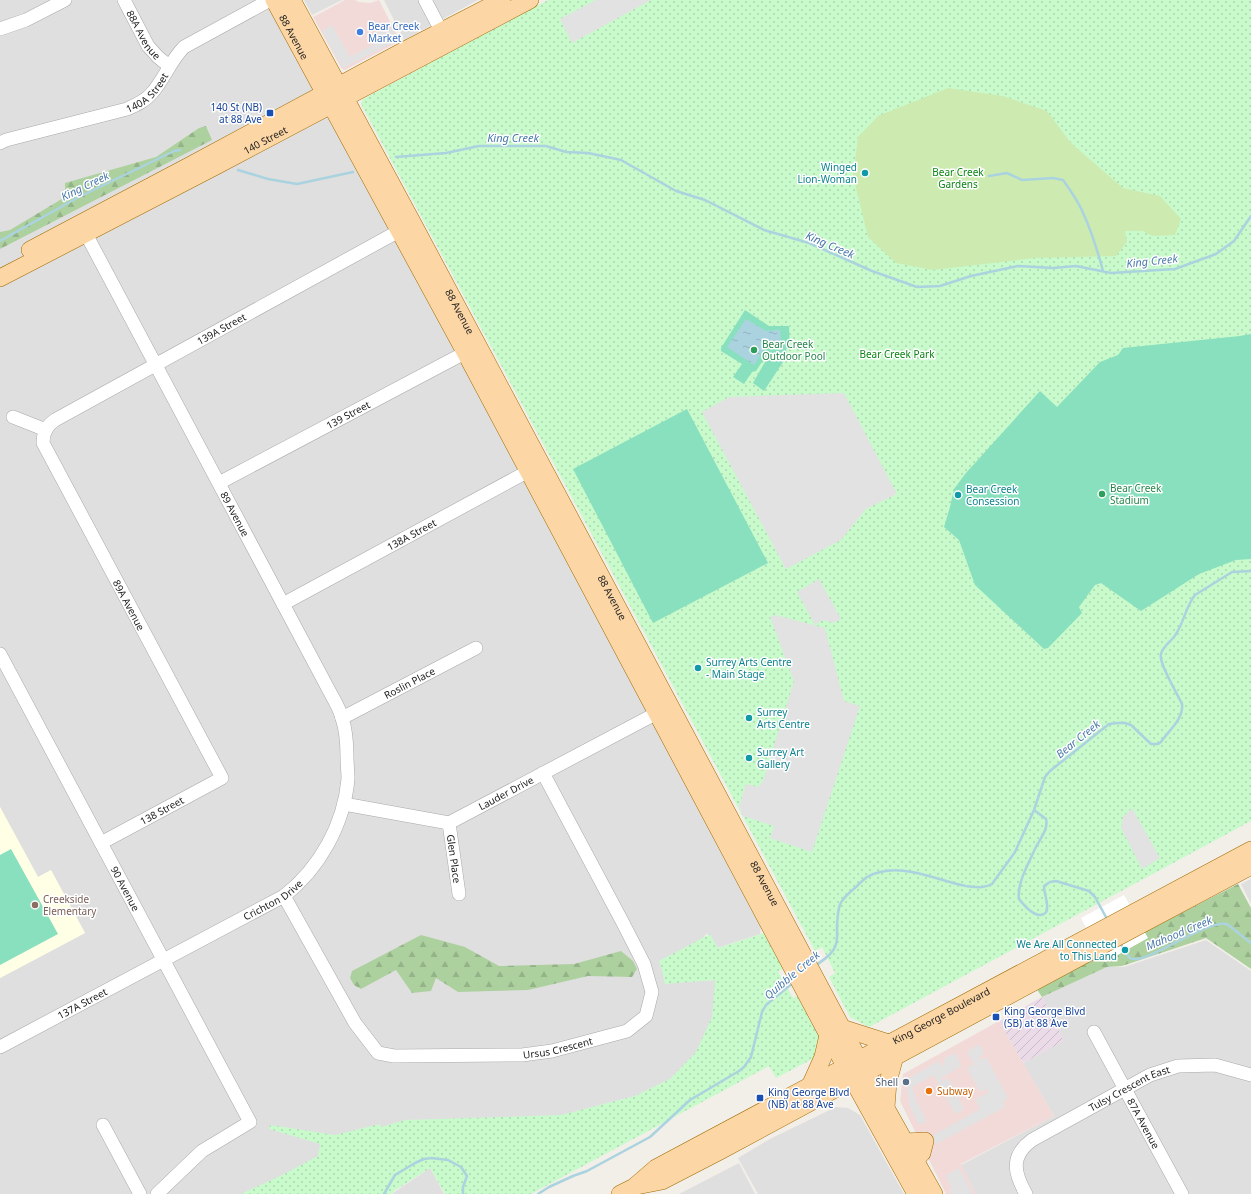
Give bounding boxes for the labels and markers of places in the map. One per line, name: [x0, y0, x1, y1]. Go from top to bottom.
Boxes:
place label: Bear Creek Market: [368, 19, 420, 45]
marker: Bear Creek Market: [355, 27, 365, 37]
place label: 140 St (NB) at 88 Ave: [210, 100, 262, 126]
marker: 140 St (NB) at 88 Ave: [265, 108, 275, 118]
place label: Winged Lion-Woman: [797, 160, 857, 186]
marker: Winged Lion-Woman: [860, 168, 870, 178]
place label: Bear Creek Outdoor Pool: [762, 337, 825, 363]
marker: Bear Creek Outdoor Pool: [749, 345, 759, 355]
place label: Bear Creek Stadium: [1110, 481, 1162, 507]
place label: Bear Creek Consession: [966, 482, 1019, 508]
marker: Bear Creek Stadium: [1097, 489, 1107, 499]
marker: Bear Creek Consession: [953, 490, 963, 500]
place label: Surrey Arts Centre - Main Stage: [706, 655, 792, 681]
marker: Surrey Arts Centre - Main Stage: [693, 663, 703, 673]
place label: Surrey Arts Centre: [757, 705, 810, 731]
marker: Surrey Arts Centre: [744, 713, 754, 723]
place label: Surrey Art Gallery: [757, 745, 804, 771]
marker: Surrey Art Gallery: [744, 753, 754, 763]
place label: Creekside Elementary: [43, 892, 97, 918]
marker: Creekside Elementary: [30, 900, 40, 910]
place label: We Are All Connected to This Land: [1016, 937, 1117, 963]
marker: We Are All Connected to This Land: [1120, 945, 1130, 955]
place label: King George Blvd (SB) at 88 Ave: [1004, 1004, 1085, 1030]
marker: King George Blvd (SB) at 88 Ave: [991, 1012, 1001, 1022]
place label: Shell: [876, 1075, 898, 1089]
marker: Shell: [901, 1077, 911, 1087]
place label: Subway: [937, 1084, 974, 1098]
place label: King George Blvd (NB) at 88 Ave: [768, 1085, 849, 1111]
marker: Subway: [924, 1086, 934, 1096]
marker: King George Blvd (NB) at 88 Ave: [755, 1093, 765, 1103]

